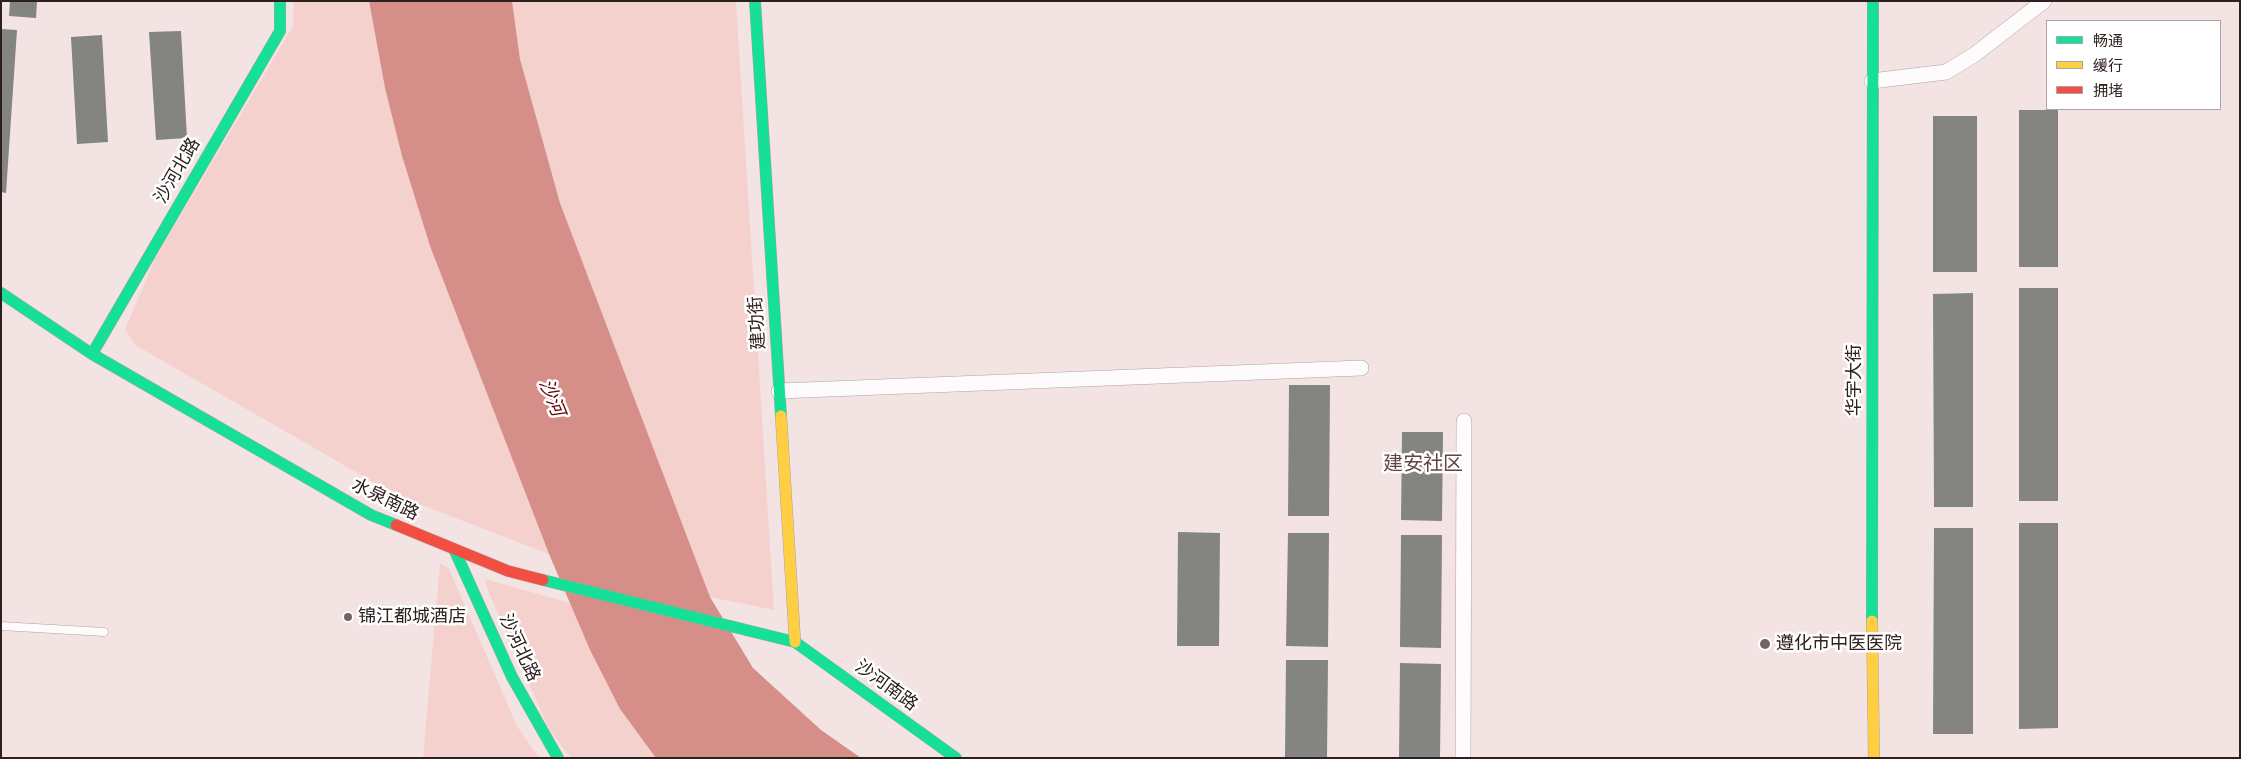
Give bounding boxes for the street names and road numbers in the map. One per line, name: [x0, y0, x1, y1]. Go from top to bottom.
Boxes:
street label: 沙河北路: [151, 134, 205, 208]
street label: 建功街: [745, 295, 771, 351]
street label: 华宇大街: [1844, 344, 1866, 416]
street label: 水泉南路: [348, 475, 422, 525]
street label: 沙河北路: [494, 611, 544, 685]
street label: 沙河南路: [851, 656, 921, 716]

